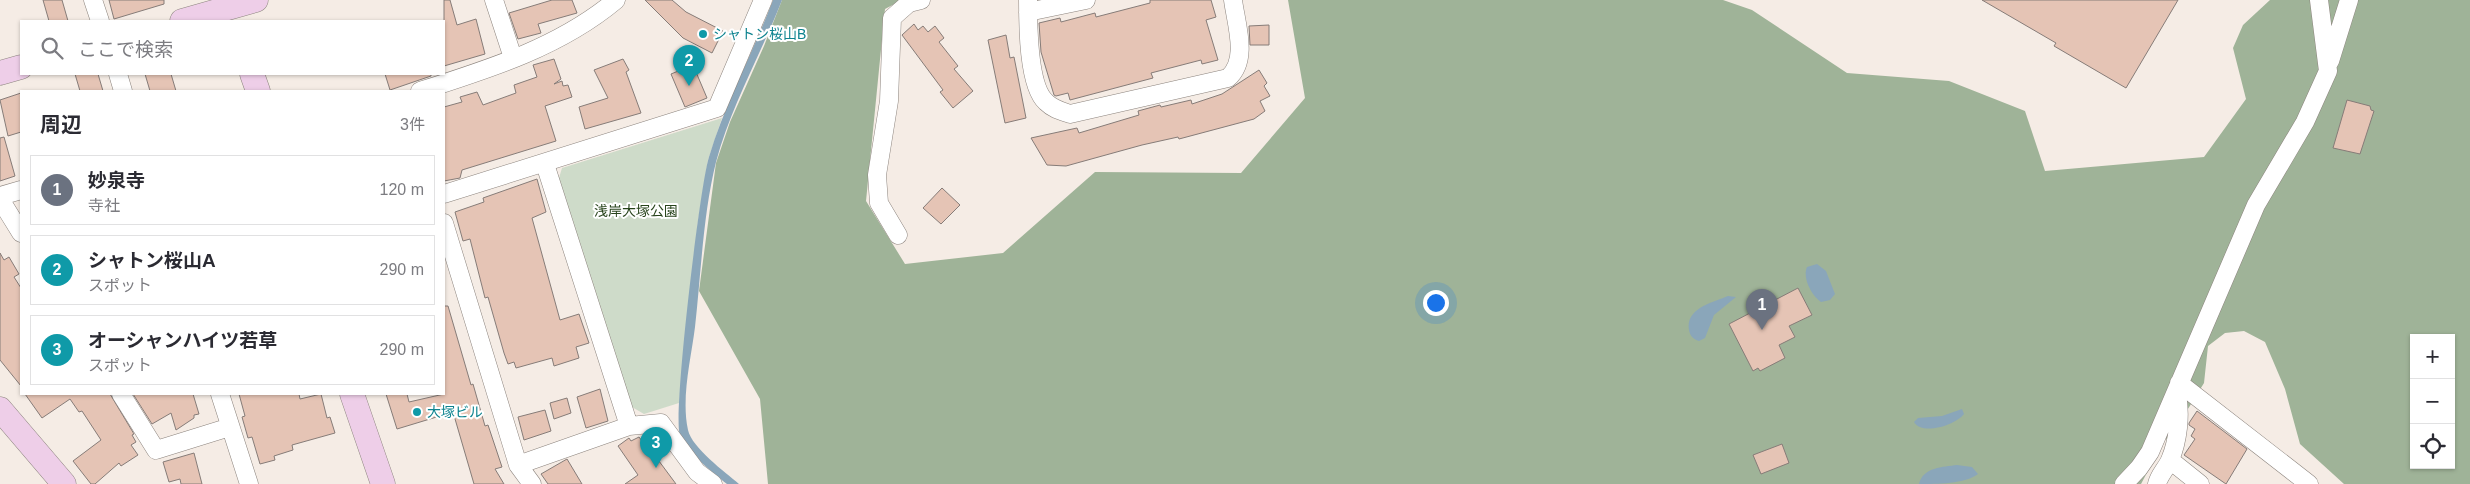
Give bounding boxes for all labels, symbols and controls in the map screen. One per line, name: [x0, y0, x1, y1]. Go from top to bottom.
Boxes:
search box: [20, 20, 445, 75]
place label: シャトン桜山B: [713, 26, 806, 42]
marker: シャトン桜山B: [697, 28, 709, 40]
icon: search: [38, 34, 66, 62]
text: ここで検索: [78, 39, 173, 60]
pin: 2: [673, 45, 705, 86]
text: 周辺: [40, 113, 82, 136]
text: 3件: [400, 116, 425, 133]
text: 妙泉寺: [88, 170, 145, 191]
text: 1: [53, 181, 61, 198]
text: 120 m: [380, 181, 424, 198]
text: 寺社: [88, 197, 120, 214]
park label: 浅岸大塚公園: [594, 203, 678, 219]
text: シャトン桜山A: [88, 250, 216, 271]
text: 2: [53, 261, 61, 278]
text: 290 m: [380, 261, 424, 278]
text: スポット: [88, 277, 152, 294]
pin: 1: [1746, 289, 1778, 330]
your location: [1423, 290, 1449, 316]
text: オーシャンハイツ若草: [88, 330, 277, 351]
map controls: [2410, 334, 2455, 469]
button: +: [2410, 334, 2455, 379]
text: 3: [53, 341, 61, 358]
text: 290 m: [380, 341, 424, 358]
text: スポット: [88, 357, 152, 374]
button: −: [2410, 379, 2455, 424]
place label: 大塚ビル: [427, 404, 483, 420]
marker: 大塚ビル: [411, 406, 423, 418]
button: locate: [2410, 424, 2455, 469]
pin: 3: [640, 427, 672, 468]

